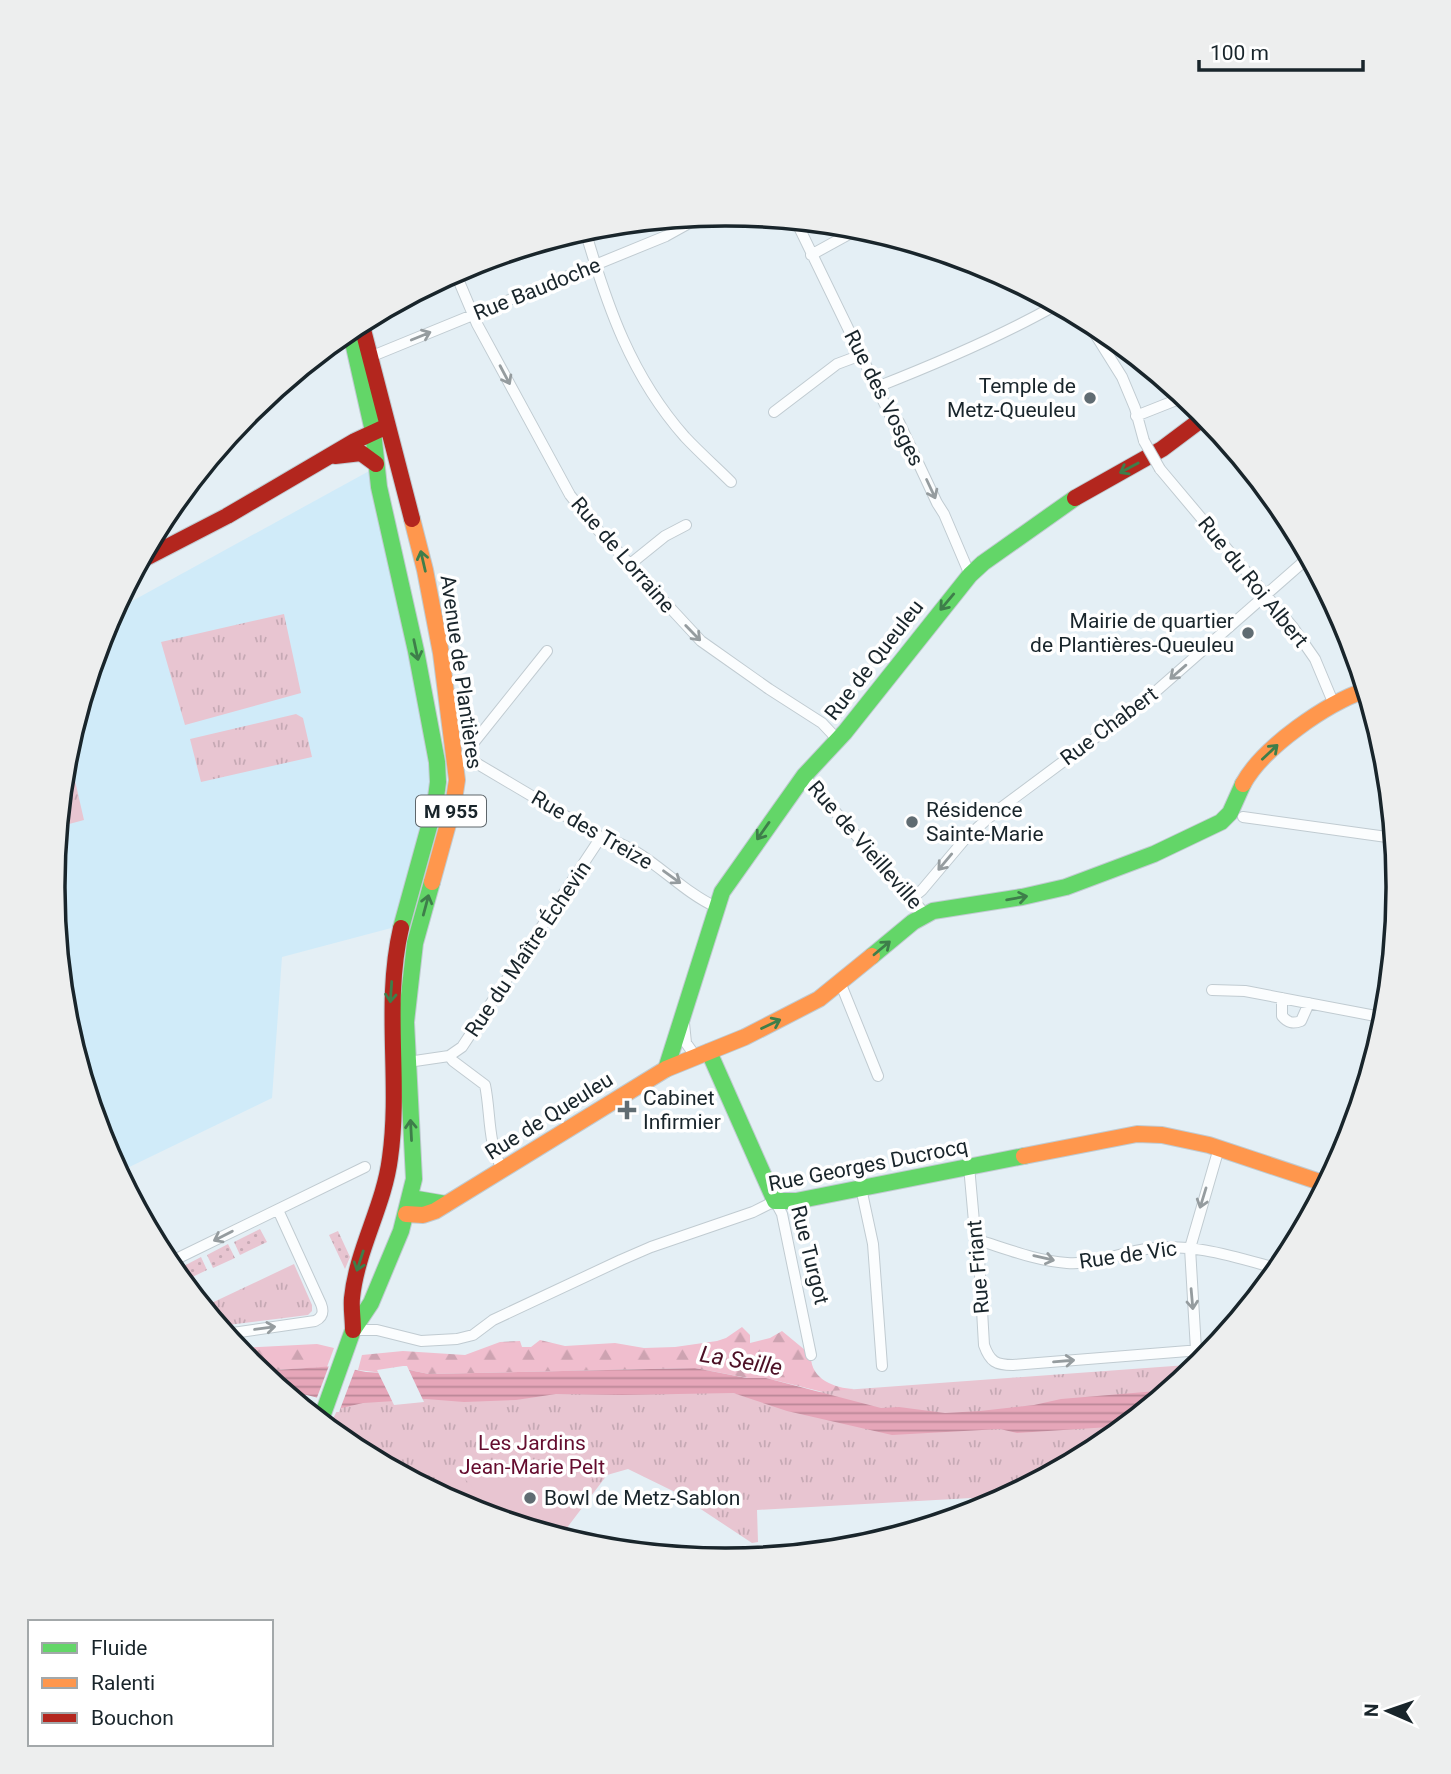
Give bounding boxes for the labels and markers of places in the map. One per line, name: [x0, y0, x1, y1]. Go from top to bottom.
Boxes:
place label: Temple de Metz-Queuleu: [947, 374, 1076, 422]
marker: Temple de Metz-Queuleu: [1082, 390, 1098, 406]
place label: Mairie de quartier de Plantières-Queuleu: [1030, 609, 1234, 657]
marker: Mairie de quartier de Plantières-Queuleu: [1240, 625, 1256, 641]
place label: Résidence Sainte-Marie: [926, 798, 1044, 846]
marker: Résidence Sainte-Marie: [904, 814, 920, 830]
place label: Cabinet Infirmier: [643, 1086, 721, 1134]
marker: Cabinet Infirmier: [617, 1100, 637, 1120]
place label: Bowl de Metz-Sablon: [544, 1486, 740, 1510]
marker: Bowl de Metz-Sablon: [522, 1490, 538, 1506]

